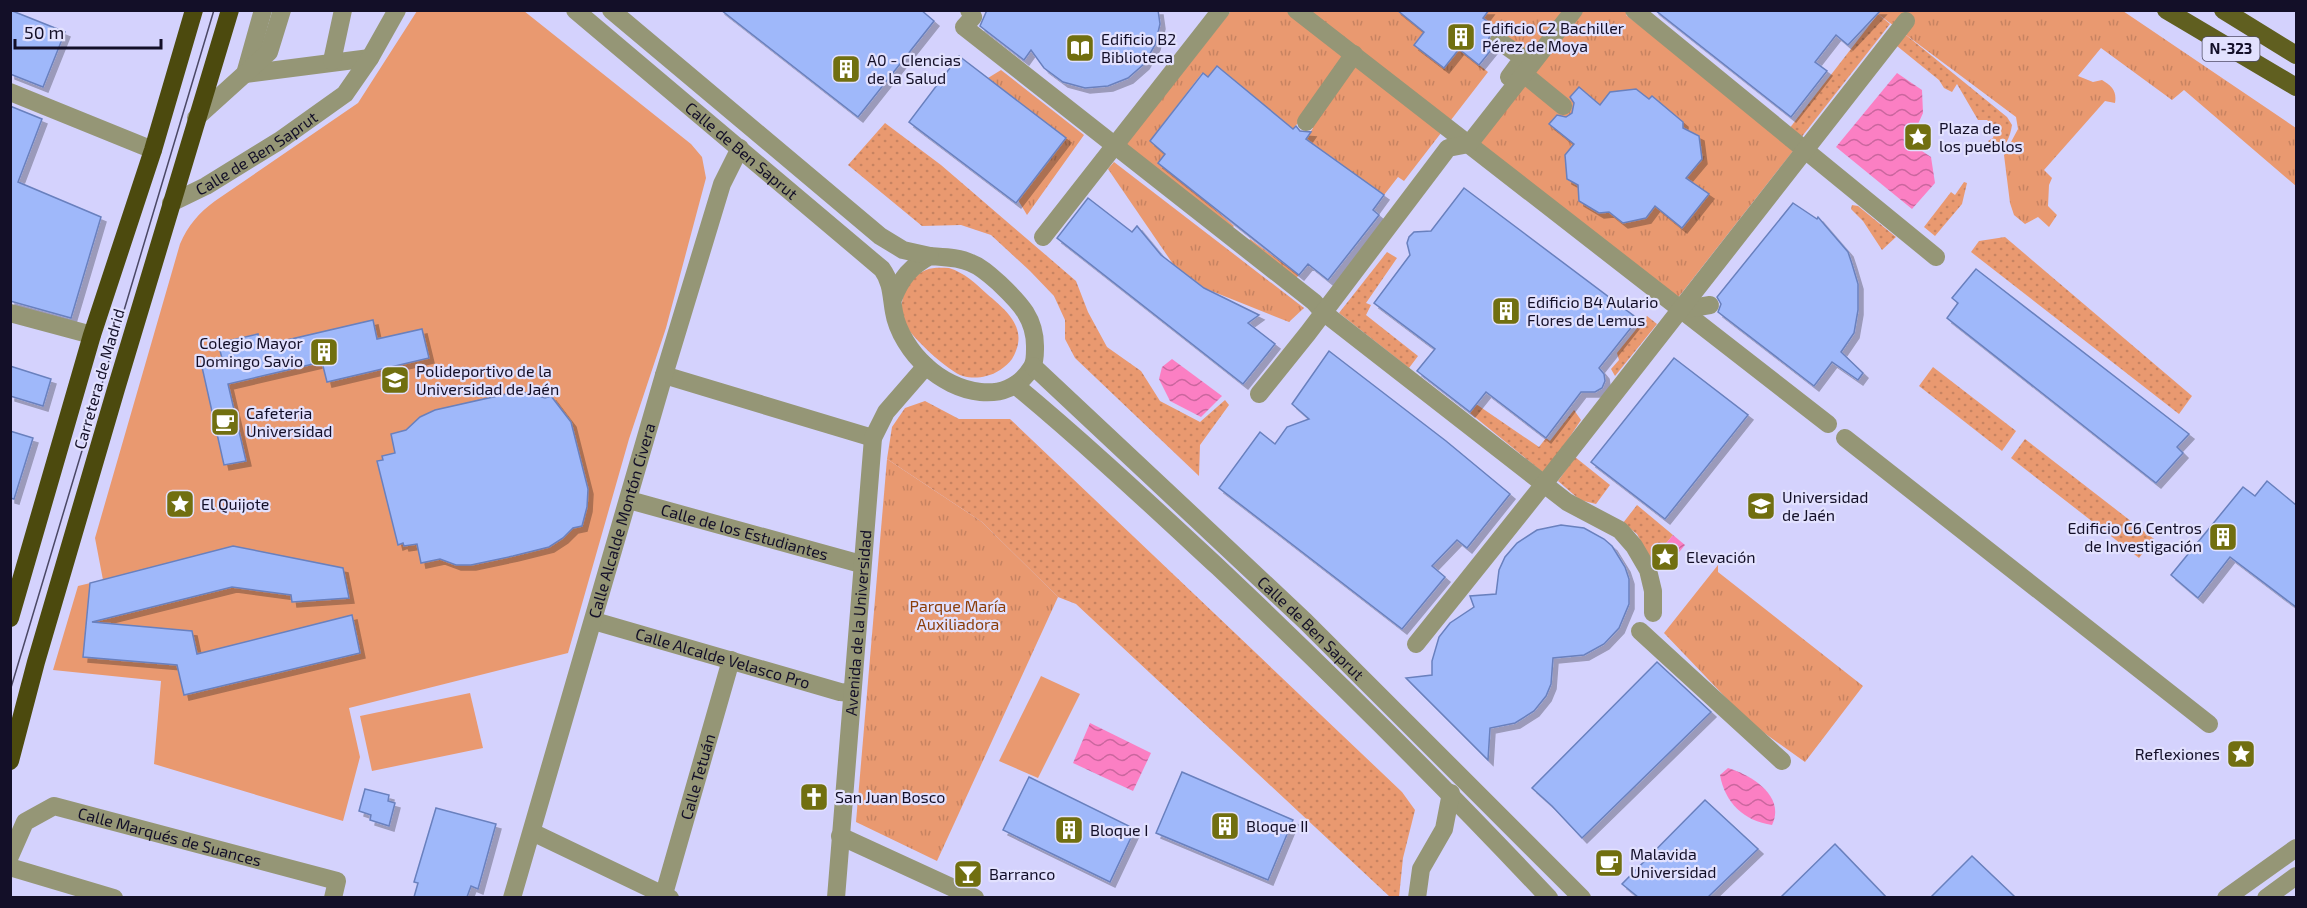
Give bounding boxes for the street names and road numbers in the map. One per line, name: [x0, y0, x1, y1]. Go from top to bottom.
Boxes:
road number: N-323: [2202, 37, 2260, 61]
street label: Calle de Ben Saprut: [682, 97, 802, 203]
street label: Calle de Ben Saprut: [192, 107, 321, 199]
street label: Carretera de Madrid: [69, 306, 128, 451]
street label: Calle Alcalde Montón Civera: [584, 421, 659, 620]
street label: Calle de los Estudiantes: [659, 499, 831, 564]
street label: Avenida de la Universidad: [841, 529, 875, 717]
street label: Calle de Ben Saprut: [1254, 572, 1368, 684]
street label: Calle Alcalde Velasco Pro: [633, 623, 812, 692]
street label: Calle Tetuán: [676, 731, 718, 822]
street label: Calle Marqués de Suances: [76, 803, 264, 870]

